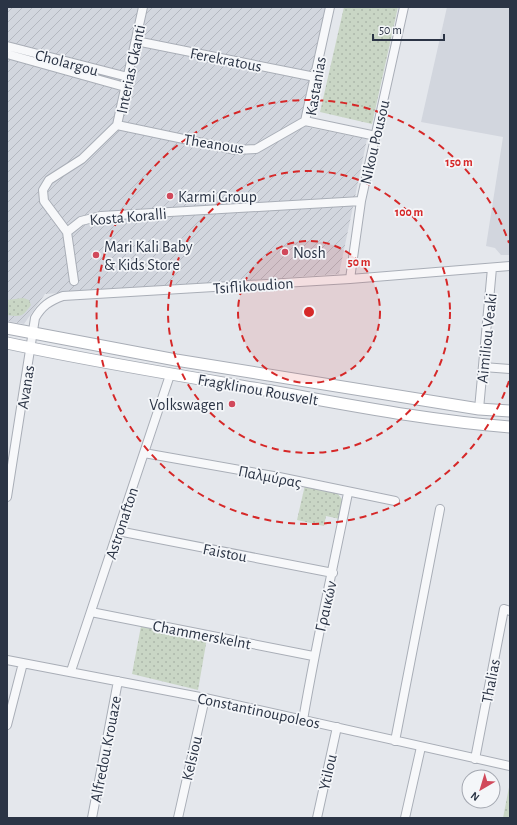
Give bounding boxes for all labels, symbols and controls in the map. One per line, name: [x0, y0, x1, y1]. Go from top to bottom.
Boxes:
scale bar: [373, 16, 444, 42]
street label: Interias Gkanti: [114, 23, 148, 115]
text: 50 m: [379, 24, 402, 36]
street label: Ferekratous: [189, 45, 263, 75]
street label: Cholargou: [33, 47, 100, 79]
street label: Kastanias: [303, 55, 329, 117]
street label: Nikou Pousou: [357, 98, 392, 186]
street label: Theanous: [183, 131, 245, 157]
text: 150 m: [445, 156, 473, 168]
place label: Karmi Group: [178, 189, 257, 205]
marker: Karmi Group: [165, 191, 175, 201]
street label: Kosta Koralli: [89, 206, 167, 228]
text: 100 m: [395, 206, 423, 218]
place label: Mari Kali Baby & Kids Store: [104, 239, 193, 273]
place label: Nosh: [293, 245, 326, 261]
marker: Nosh: [280, 247, 290, 257]
marker: Mari Kali Baby & Kids Store: [91, 250, 101, 260]
text: 50 m: [348, 256, 371, 268]
street label: Tsiflikoudion: [212, 275, 294, 297]
street label: Aimiliou Veaki: [474, 292, 500, 384]
centre of rings: [302, 305, 316, 319]
street label: Avanas: [15, 364, 37, 410]
street label: Fragklinou Rousvelt: [196, 372, 319, 408]
place label: Volkswagen: [149, 397, 224, 413]
marker: Volkswagen: [227, 399, 237, 409]
street label: Παλμύρας: [237, 463, 303, 492]
street label: Astronafton: [103, 485, 141, 561]
street label: Faistou: [201, 541, 248, 565]
street label: Γραικών: [312, 579, 340, 633]
street label: Chammerskelnt: [151, 618, 252, 652]
street label: Thalias: [479, 658, 503, 705]
street label: Constantinoupoleos: [196, 690, 322, 732]
street label: Alfredou Krouaze: [88, 694, 124, 804]
street label: Kelsiou: [179, 734, 205, 782]
street label: Ytilou: [316, 753, 340, 792]
north arrow: [461, 769, 501, 809]
text: N: [469, 790, 482, 803]

